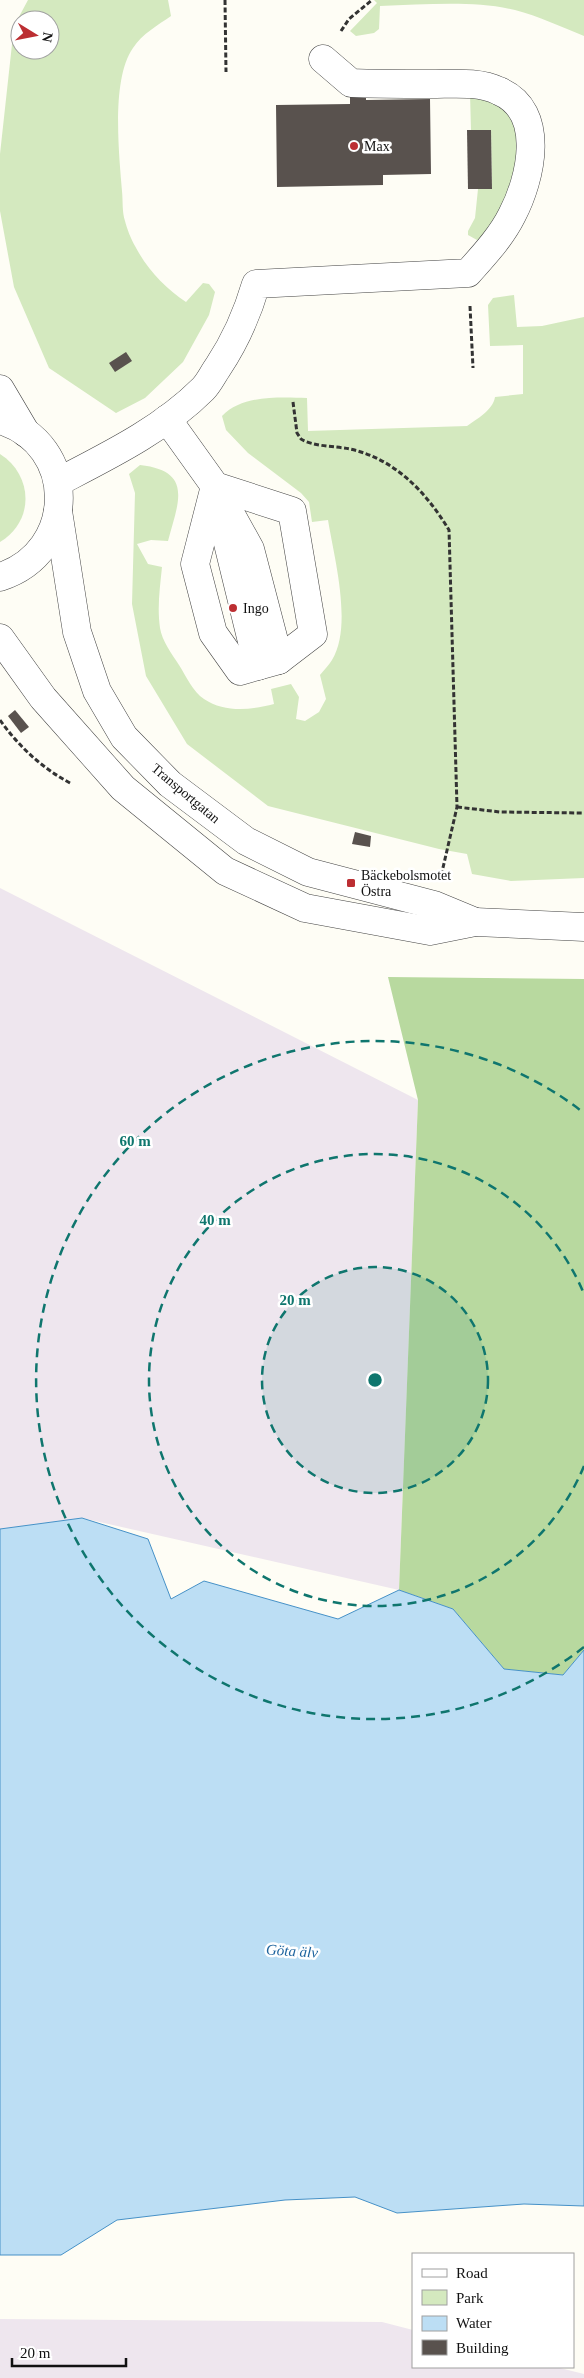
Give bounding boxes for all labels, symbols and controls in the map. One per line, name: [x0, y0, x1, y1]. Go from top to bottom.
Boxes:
north arrow: [10, 10, 60, 60]
text: N: [39, 31, 56, 43]
place label: Max: [364, 139, 390, 154]
marker: Max: [348, 140, 360, 152]
place label: Ingo: [243, 601, 269, 616]
marker: Ingo: [227, 602, 239, 614]
street label: Transportgatan: [149, 761, 223, 826]
place label: Bäckebolsmotet Östra: [361, 868, 451, 899]
marker: Bäckebolsmotet Östra: [345, 877, 357, 889]
text: 60 m: [119, 1133, 151, 1149]
text: 40 m: [199, 1212, 231, 1228]
text: 20 m: [279, 1292, 311, 1308]
centre of rings: [366, 1371, 384, 1389]
water label: Göta älv: [265, 1941, 319, 1961]
legend: [412, 2253, 574, 2368]
text: Road: [456, 2265, 488, 2281]
text: Park: [456, 2290, 484, 2306]
text: Water: [456, 2315, 491, 2331]
scale bar: [12, 2336, 126, 2368]
text: Building: [456, 2340, 509, 2356]
text: 20 m: [20, 2345, 51, 2361]

